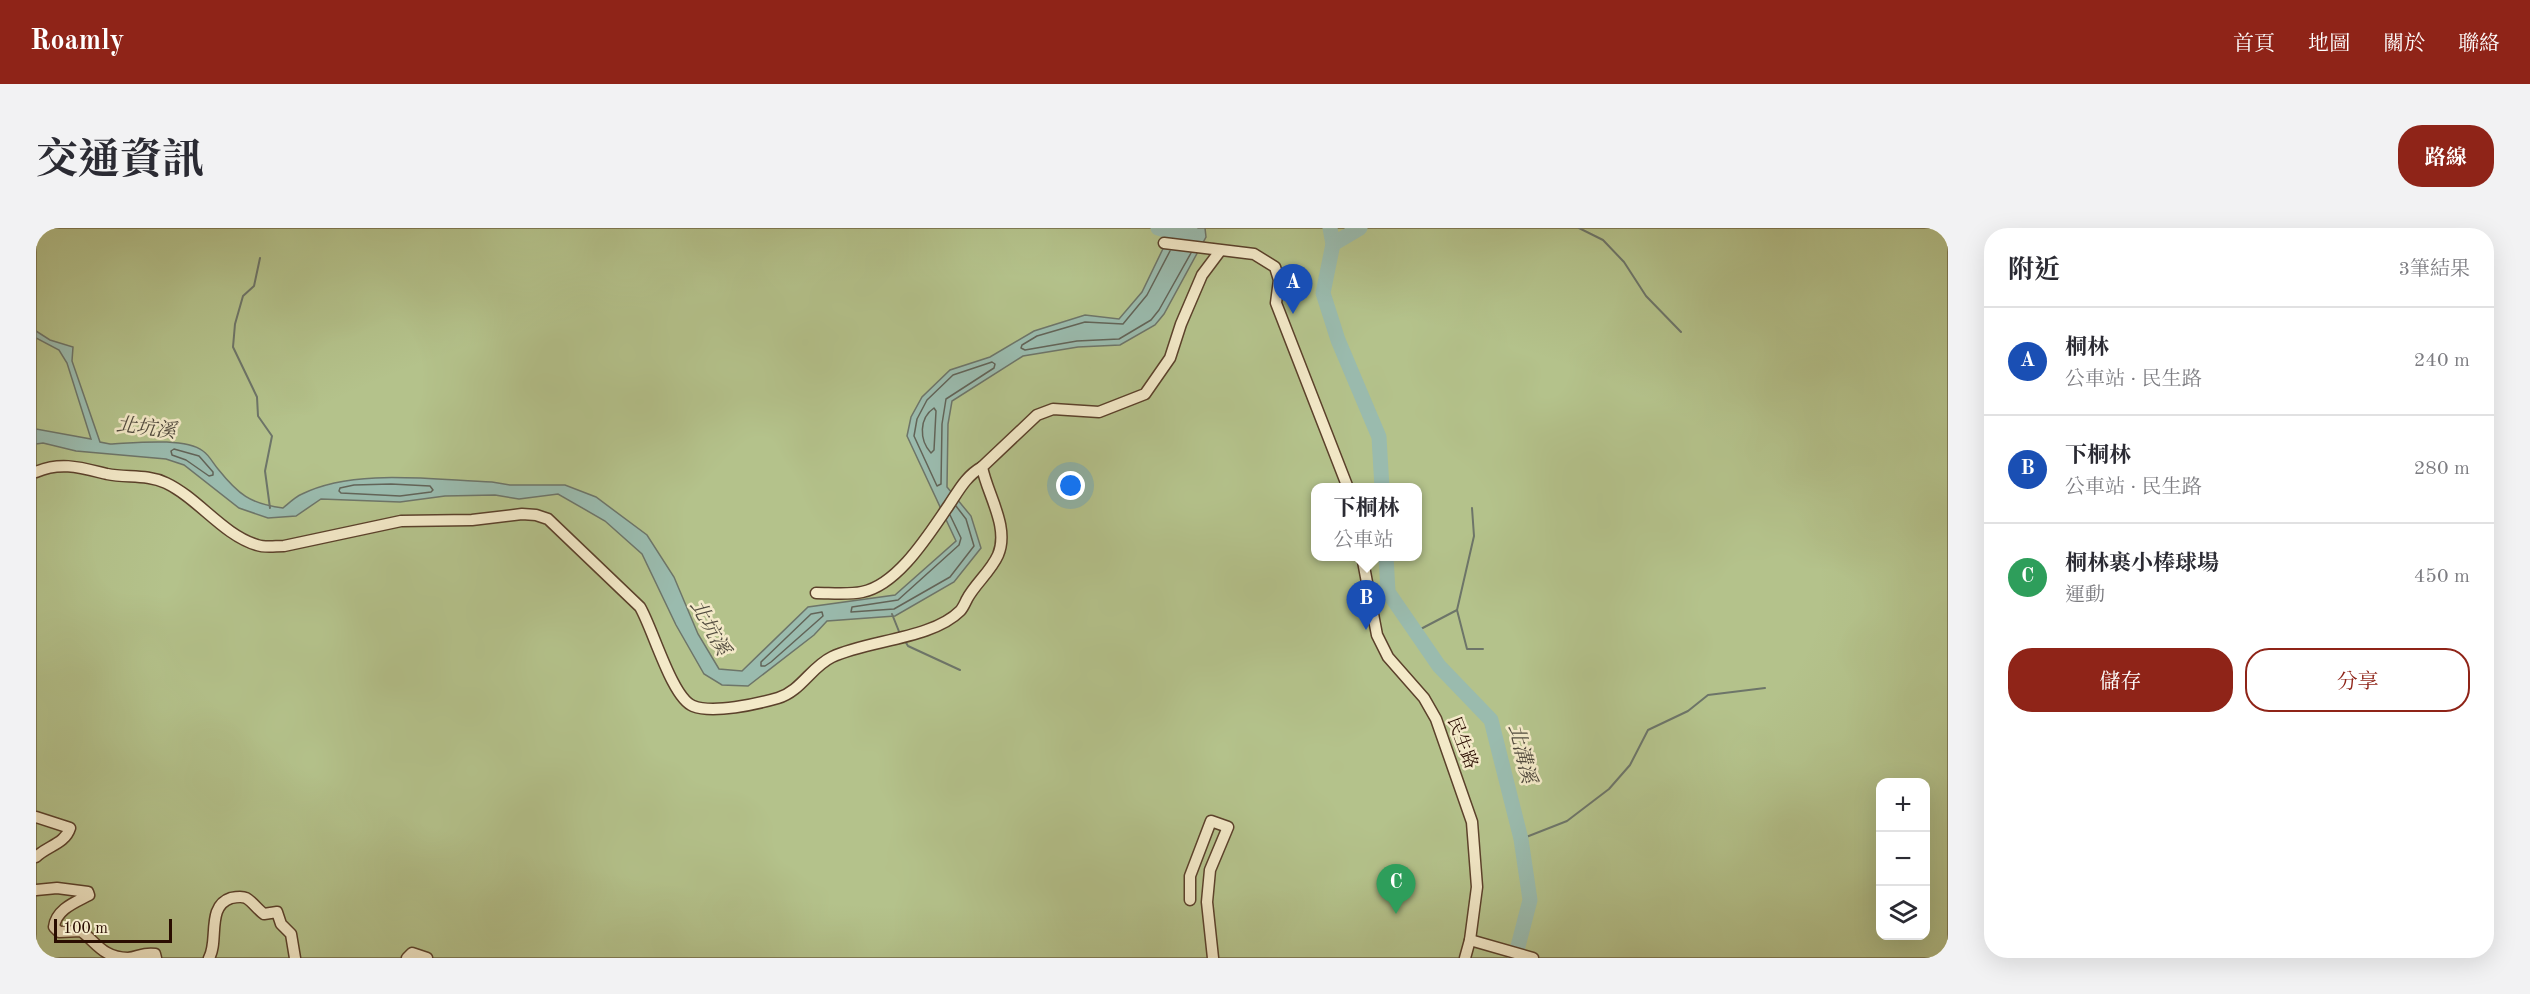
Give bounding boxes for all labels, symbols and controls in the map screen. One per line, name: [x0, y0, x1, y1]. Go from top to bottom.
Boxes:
text: Roamly: [30, 28, 124, 56]
text: 首頁: [2233, 34, 2275, 55]
text: 地圖: [2308, 34, 2350, 55]
text: 關於: [2383, 34, 2425, 55]
text: 聯絡: [2458, 34, 2500, 55]
button: 路線: [2398, 125, 2494, 187]
text: 交通資訊: [36, 141, 204, 183]
text: 附近: [2008, 258, 2060, 284]
text: 3筆結果: [2398, 260, 2470, 280]
pin: A: [1274, 264, 1312, 314]
text: 桐林: [2065, 337, 2109, 359]
text: A: [2020, 351, 2035, 371]
text: 240 m: [2414, 351, 2470, 371]
text: 公車站 · 民生路: [2065, 370, 2202, 390]
water label: 北坑溪: [115, 413, 179, 443]
text: 下桐林: [2065, 445, 2131, 467]
text: B: [2020, 459, 2035, 479]
text: 280 m: [2414, 459, 2470, 479]
your location: [1056, 471, 1085, 500]
text: 公車站 · 民生路: [2065, 478, 2202, 498]
popup: [1311, 483, 1422, 561]
text: 下桐林: [1333, 498, 1400, 520]
text: 公車站: [1333, 531, 1393, 551]
text: 桐林裹小棒球場: [2065, 553, 2219, 575]
text: C: [2021, 567, 2034, 587]
text: 450 m: [2414, 567, 2470, 587]
pin: B: [1346, 580, 1386, 630]
text: 運動: [2065, 586, 2105, 606]
water label: 北坑溪: [686, 596, 735, 661]
button: 儲存: [2008, 648, 2233, 712]
button: 分享: [2245, 648, 2470, 712]
street label: 民生路: [1444, 714, 1482, 771]
water label: 北溝溪: [1504, 722, 1540, 787]
map controls: [1876, 778, 1930, 940]
button: +: [1876, 778, 1930, 832]
button: −: [1876, 832, 1930, 886]
pin: C: [1376, 864, 1416, 914]
button: layers: [1876, 886, 1930, 940]
scale bar: [54, 916, 172, 944]
text: 100 m: [63, 921, 108, 937]

